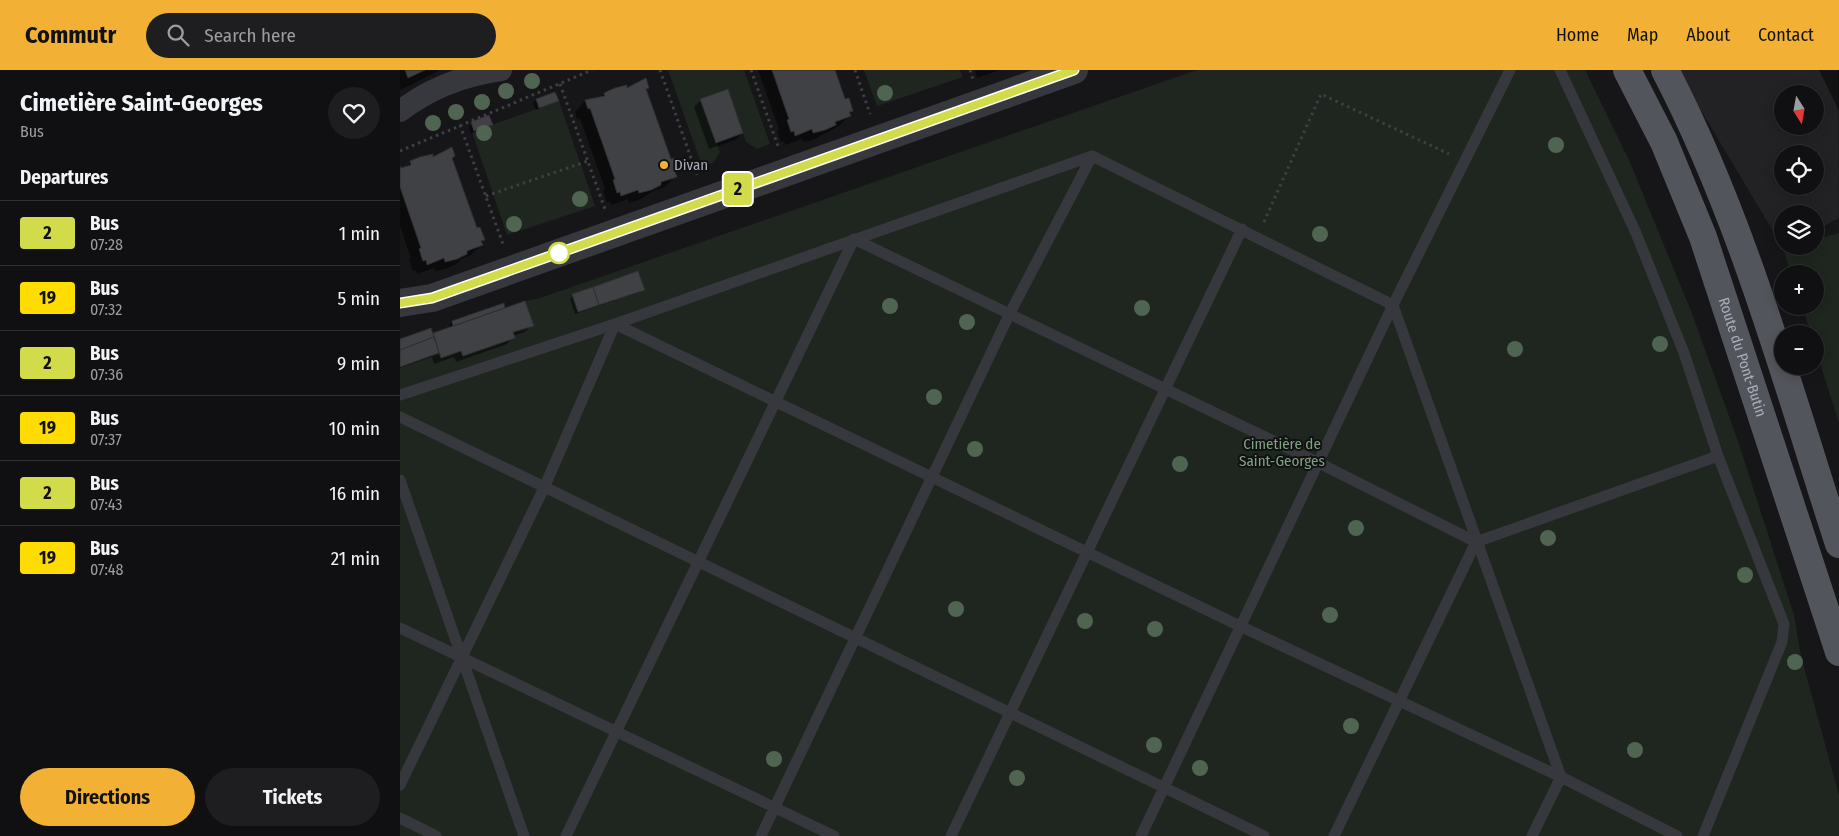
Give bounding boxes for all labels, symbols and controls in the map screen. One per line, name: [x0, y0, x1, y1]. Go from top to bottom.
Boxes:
search box: [146, 13, 496, 58]
text: Commutr: [25, 21, 116, 49]
icon: search: [164, 21, 192, 49]
text: Search here: [204, 24, 296, 47]
text: Home: [1556, 24, 1599, 46]
text: Map: [1627, 24, 1658, 46]
text: About: [1686, 24, 1730, 46]
text: Contact: [1758, 24, 1814, 46]
north arrow: [1774, 85, 1824, 135]
map controls: [1774, 85, 1824, 375]
button: heart: [328, 87, 380, 139]
text: Cimetière Saint-Georges: [20, 89, 263, 117]
text: Bus: [20, 122, 44, 141]
button: locate: [1774, 145, 1824, 195]
place label: Divan: [674, 156, 708, 174]
marker: Divan: [658, 159, 670, 171]
text: Departures: [20, 166, 108, 189]
line badge: 2: [722, 173, 754, 205]
text: 2: [734, 178, 742, 200]
button: layers: [1774, 205, 1824, 255]
text: Bus: [90, 212, 119, 235]
text: 2: [43, 222, 52, 244]
text: 1 min: [339, 222, 380, 245]
text: 07:28: [90, 235, 123, 254]
unlabelled marker: [548, 242, 570, 264]
button: +: [1774, 265, 1824, 315]
text: Bus: [90, 277, 119, 300]
text: 19: [39, 287, 56, 309]
text: 5 min: [337, 287, 380, 310]
street label: Route du Pont-Butin: [1714, 295, 1770, 419]
text: 07:32: [90, 300, 122, 319]
button: −: [1774, 325, 1824, 375]
text: Bus: [90, 342, 119, 365]
text: 2: [43, 352, 52, 374]
text: 9 min: [337, 352, 380, 375]
text: 07:36: [90, 365, 123, 384]
text: Bus: [90, 407, 119, 430]
text: 19: [39, 417, 56, 439]
text: 10 min: [329, 417, 380, 440]
text: 07:37: [90, 430, 122, 449]
park label: Cimetière de Saint-Georges: [1239, 435, 1325, 470]
text: Bus: [90, 472, 119, 495]
text: 2: [43, 482, 52, 504]
text: 16 min: [329, 482, 380, 505]
text: 07:43: [90, 495, 123, 514]
text: Bus: [90, 537, 119, 560]
text: 19: [39, 547, 56, 569]
text: 21 min: [331, 547, 380, 570]
text: 07:48: [90, 560, 124, 579]
button: Directions: [20, 768, 195, 826]
button: Tickets: [205, 768, 380, 826]

